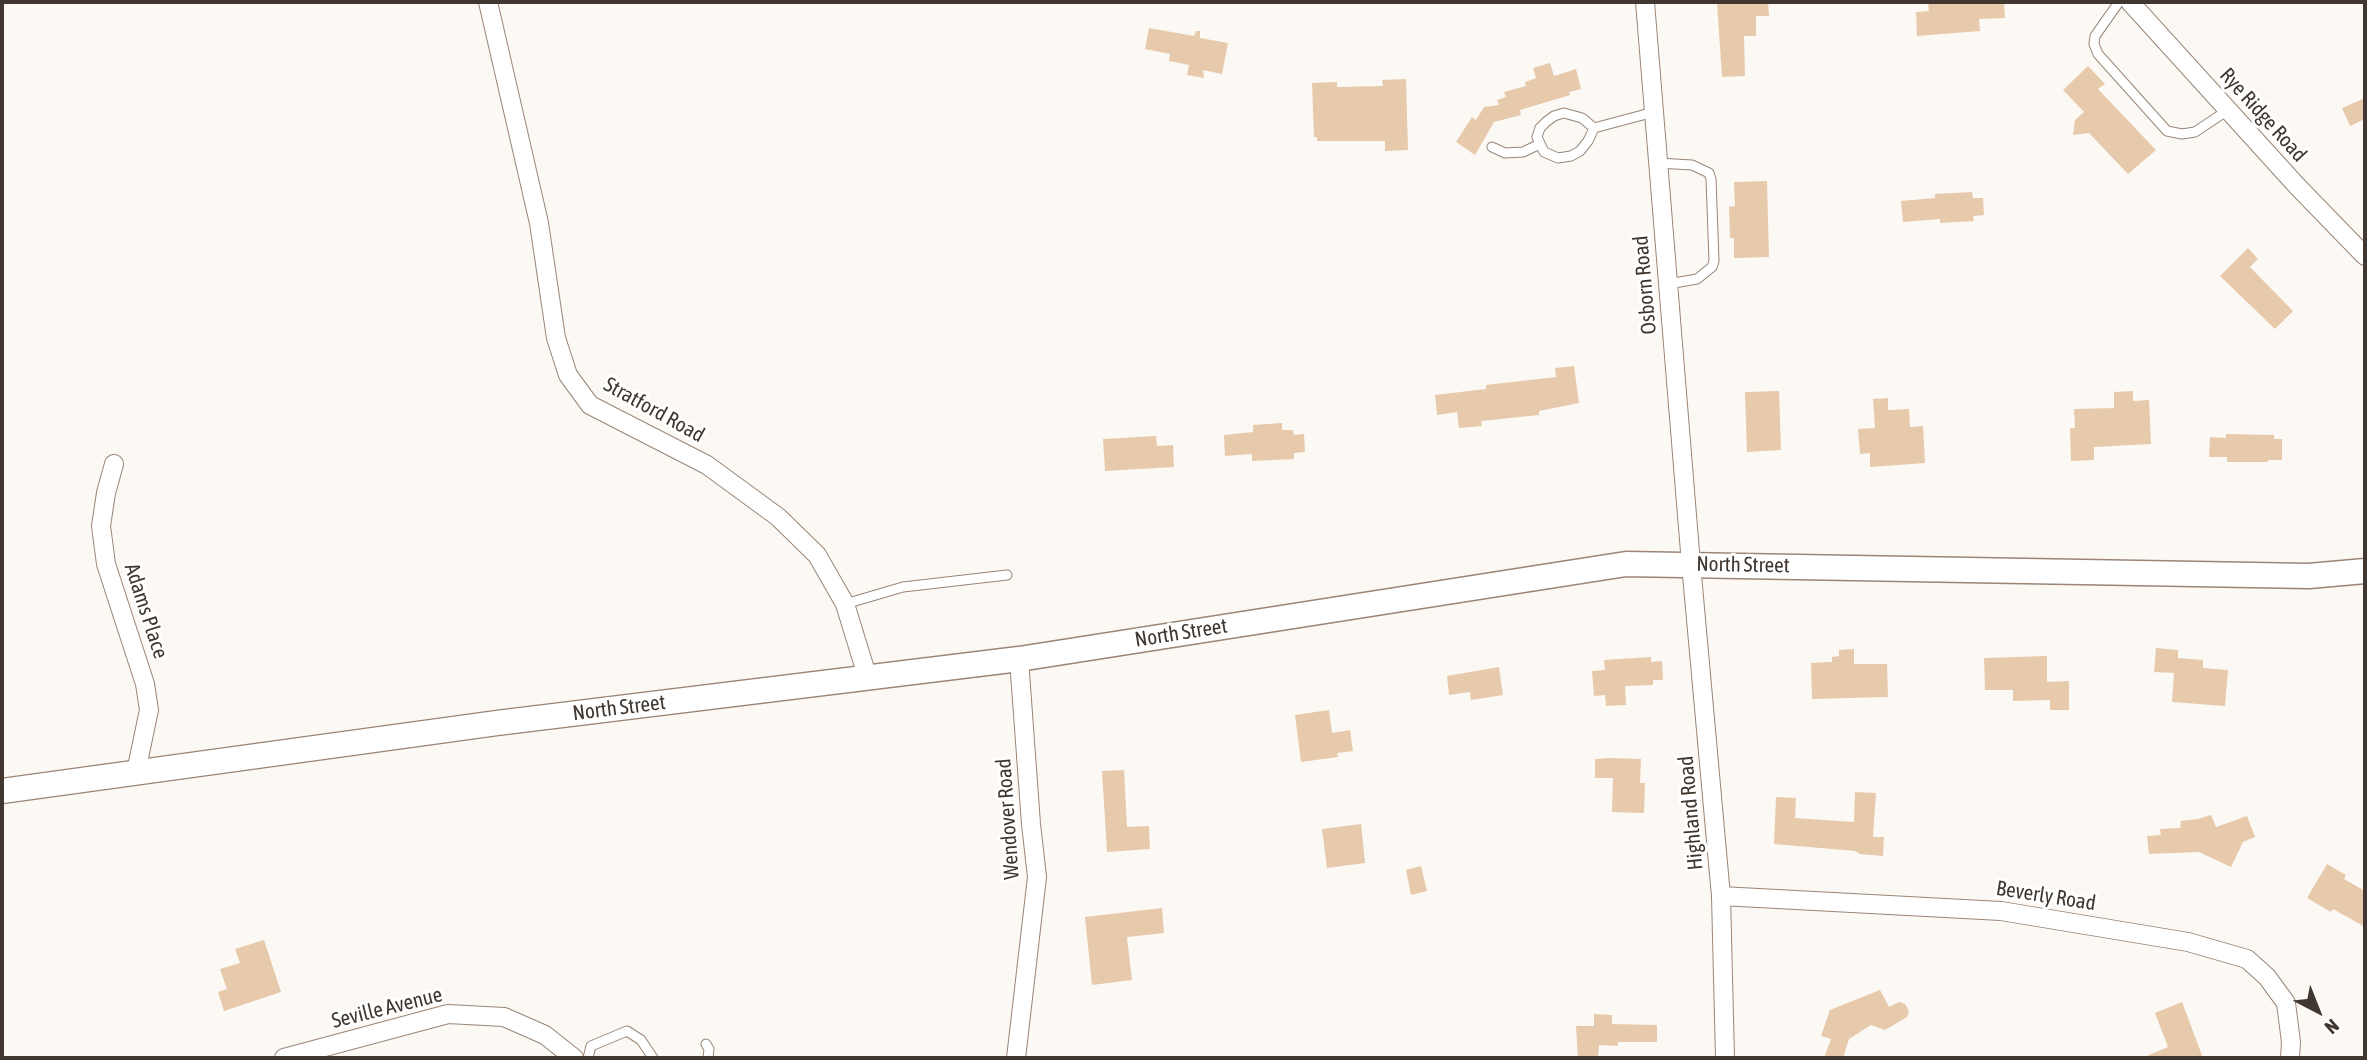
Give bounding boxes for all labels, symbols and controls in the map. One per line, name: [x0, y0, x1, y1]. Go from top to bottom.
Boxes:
street label: Rye Ridge Road: [2214, 63, 2312, 167]
street label: Osborn Road: [1628, 235, 1662, 335]
street label: Stratford Road: [599, 372, 709, 448]
street label: North Street: [1696, 552, 1790, 578]
street label: Adams Place: [119, 560, 173, 662]
street label: North Street: [1133, 613, 1229, 653]
street label: North Street: [571, 690, 667, 726]
street label: Highland Road: [1673, 755, 1709, 871]
street label: Wendover Road: [991, 758, 1025, 880]
street label: Beverly Road: [1994, 876, 2098, 916]
north arrow: [2283, 976, 2353, 1046]
street label: Seville Avenue: [329, 982, 445, 1034]
text: N: [2321, 1015, 2344, 1039]

